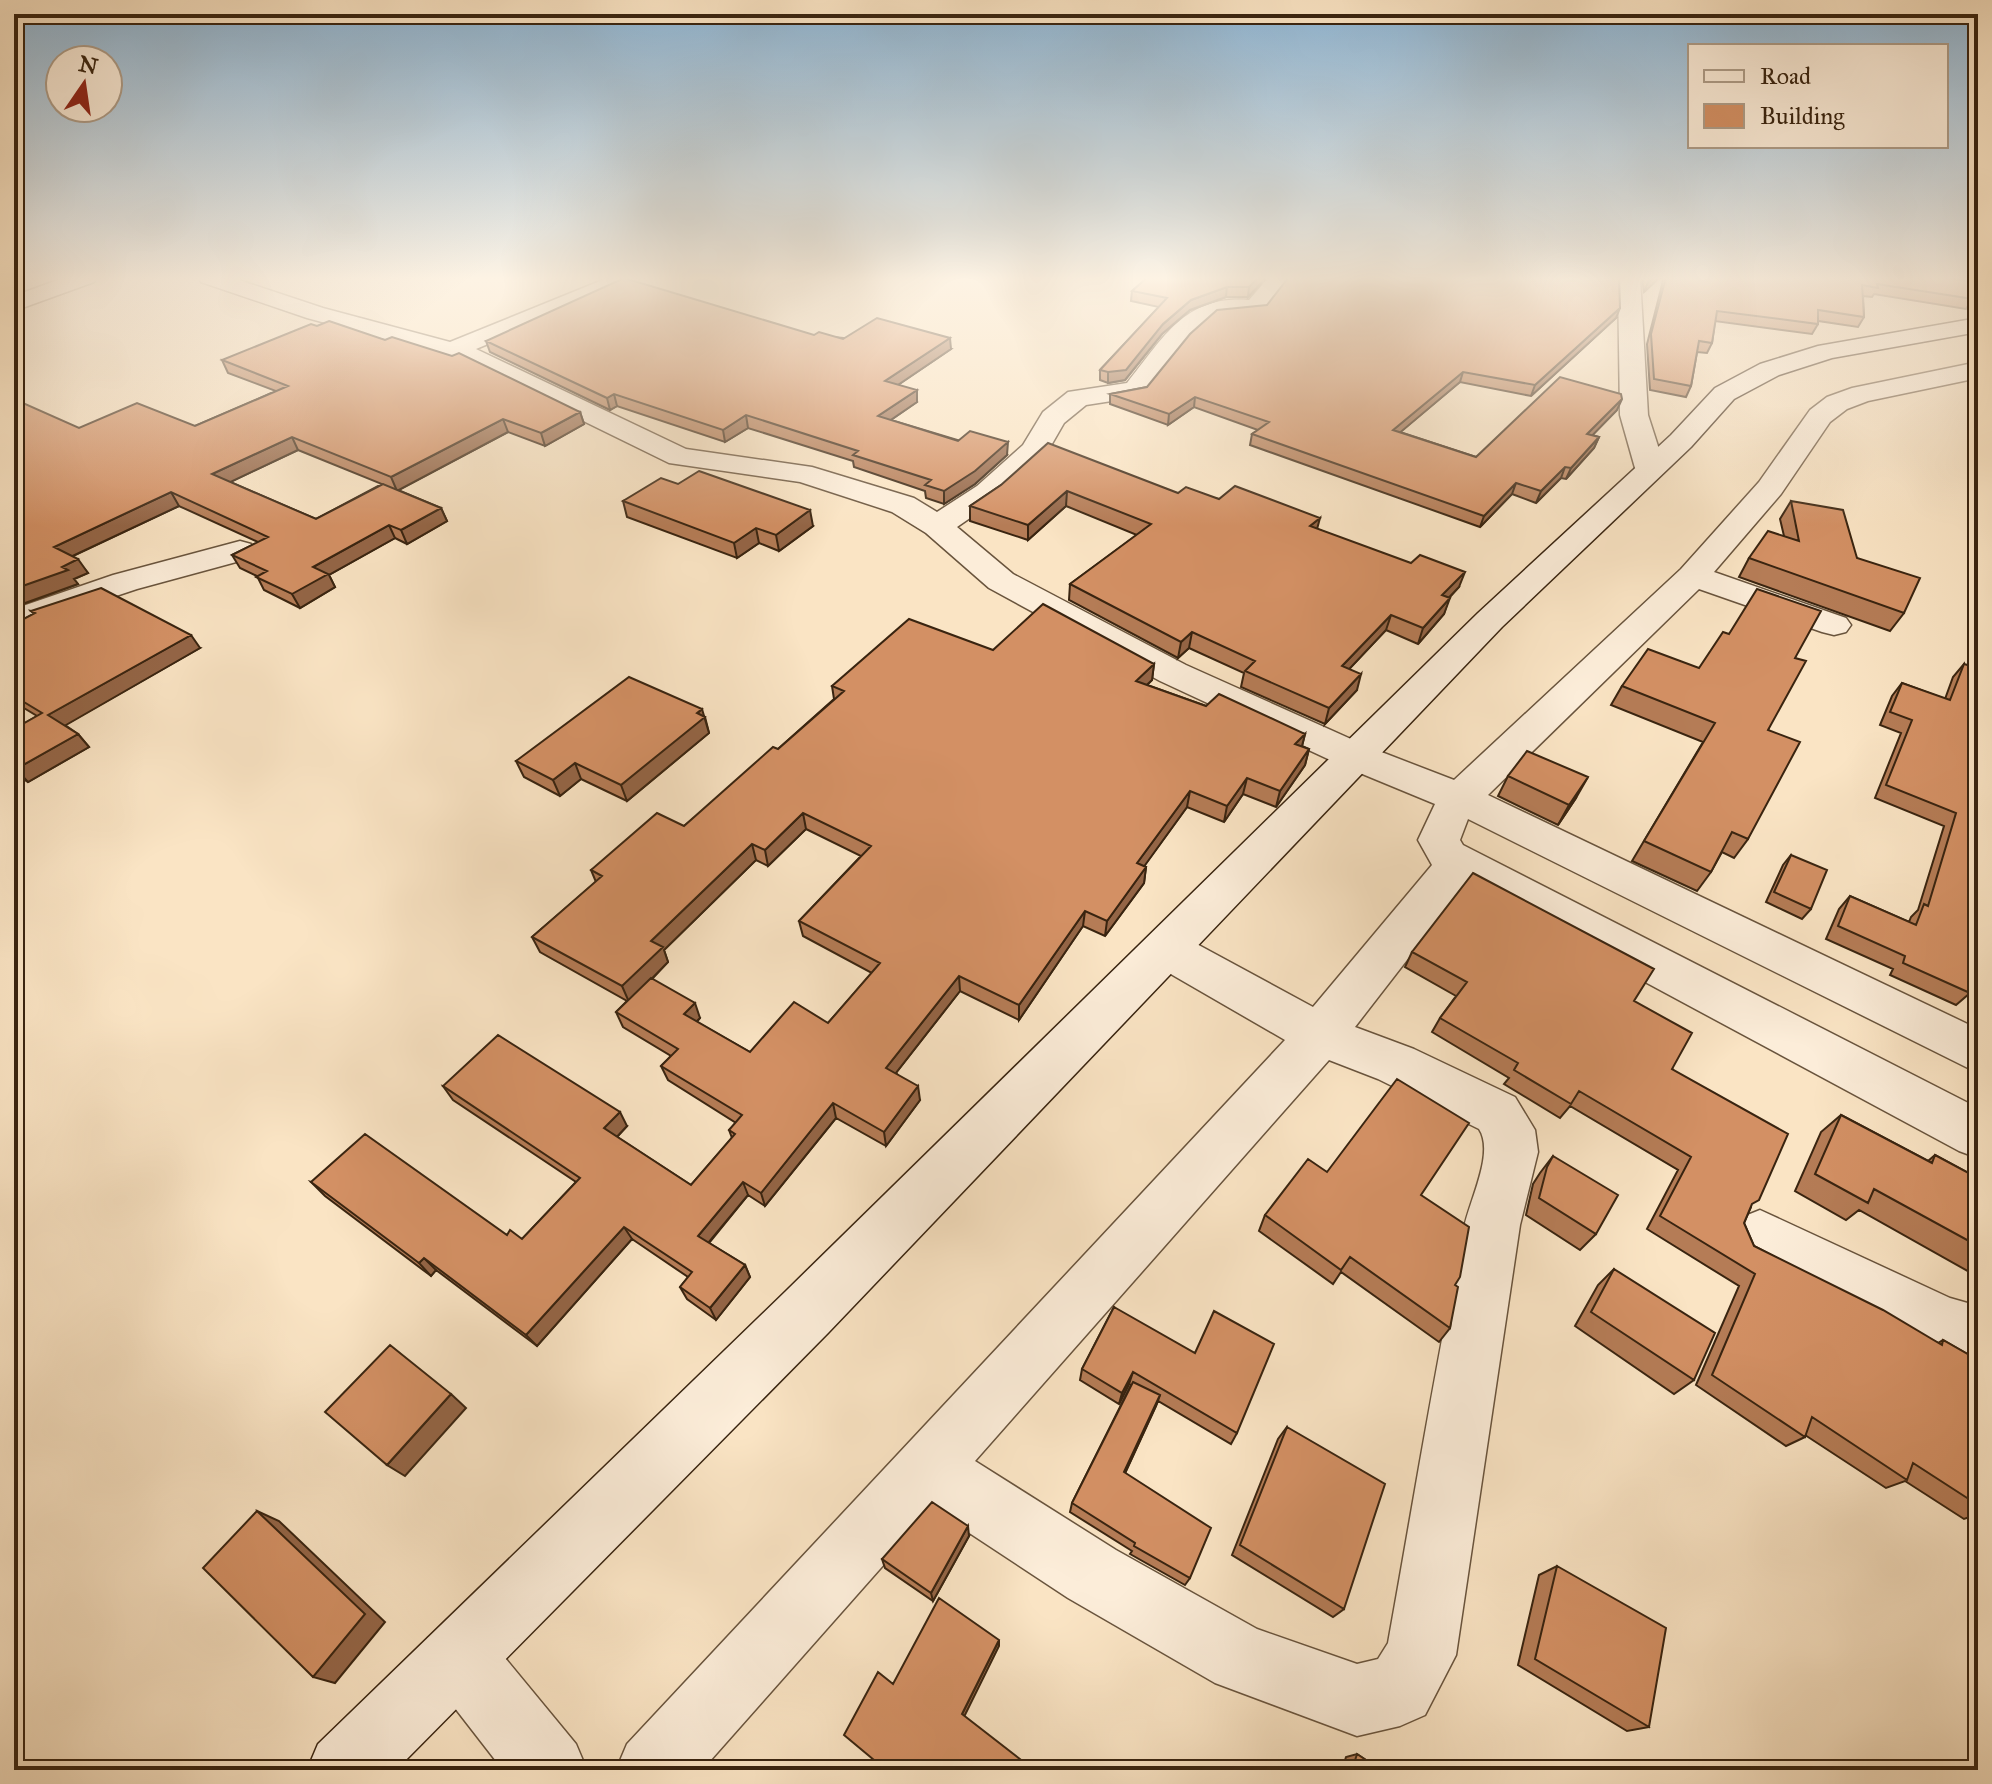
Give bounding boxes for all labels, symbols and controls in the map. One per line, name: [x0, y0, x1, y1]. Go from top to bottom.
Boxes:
north arrow: [44, 44, 124, 124]
legend: [1688, 44, 1948, 148]
text: N: [76, 50, 101, 80]
text: Road: [1760, 61, 1811, 91]
text: Building: [1760, 101, 1845, 131]

